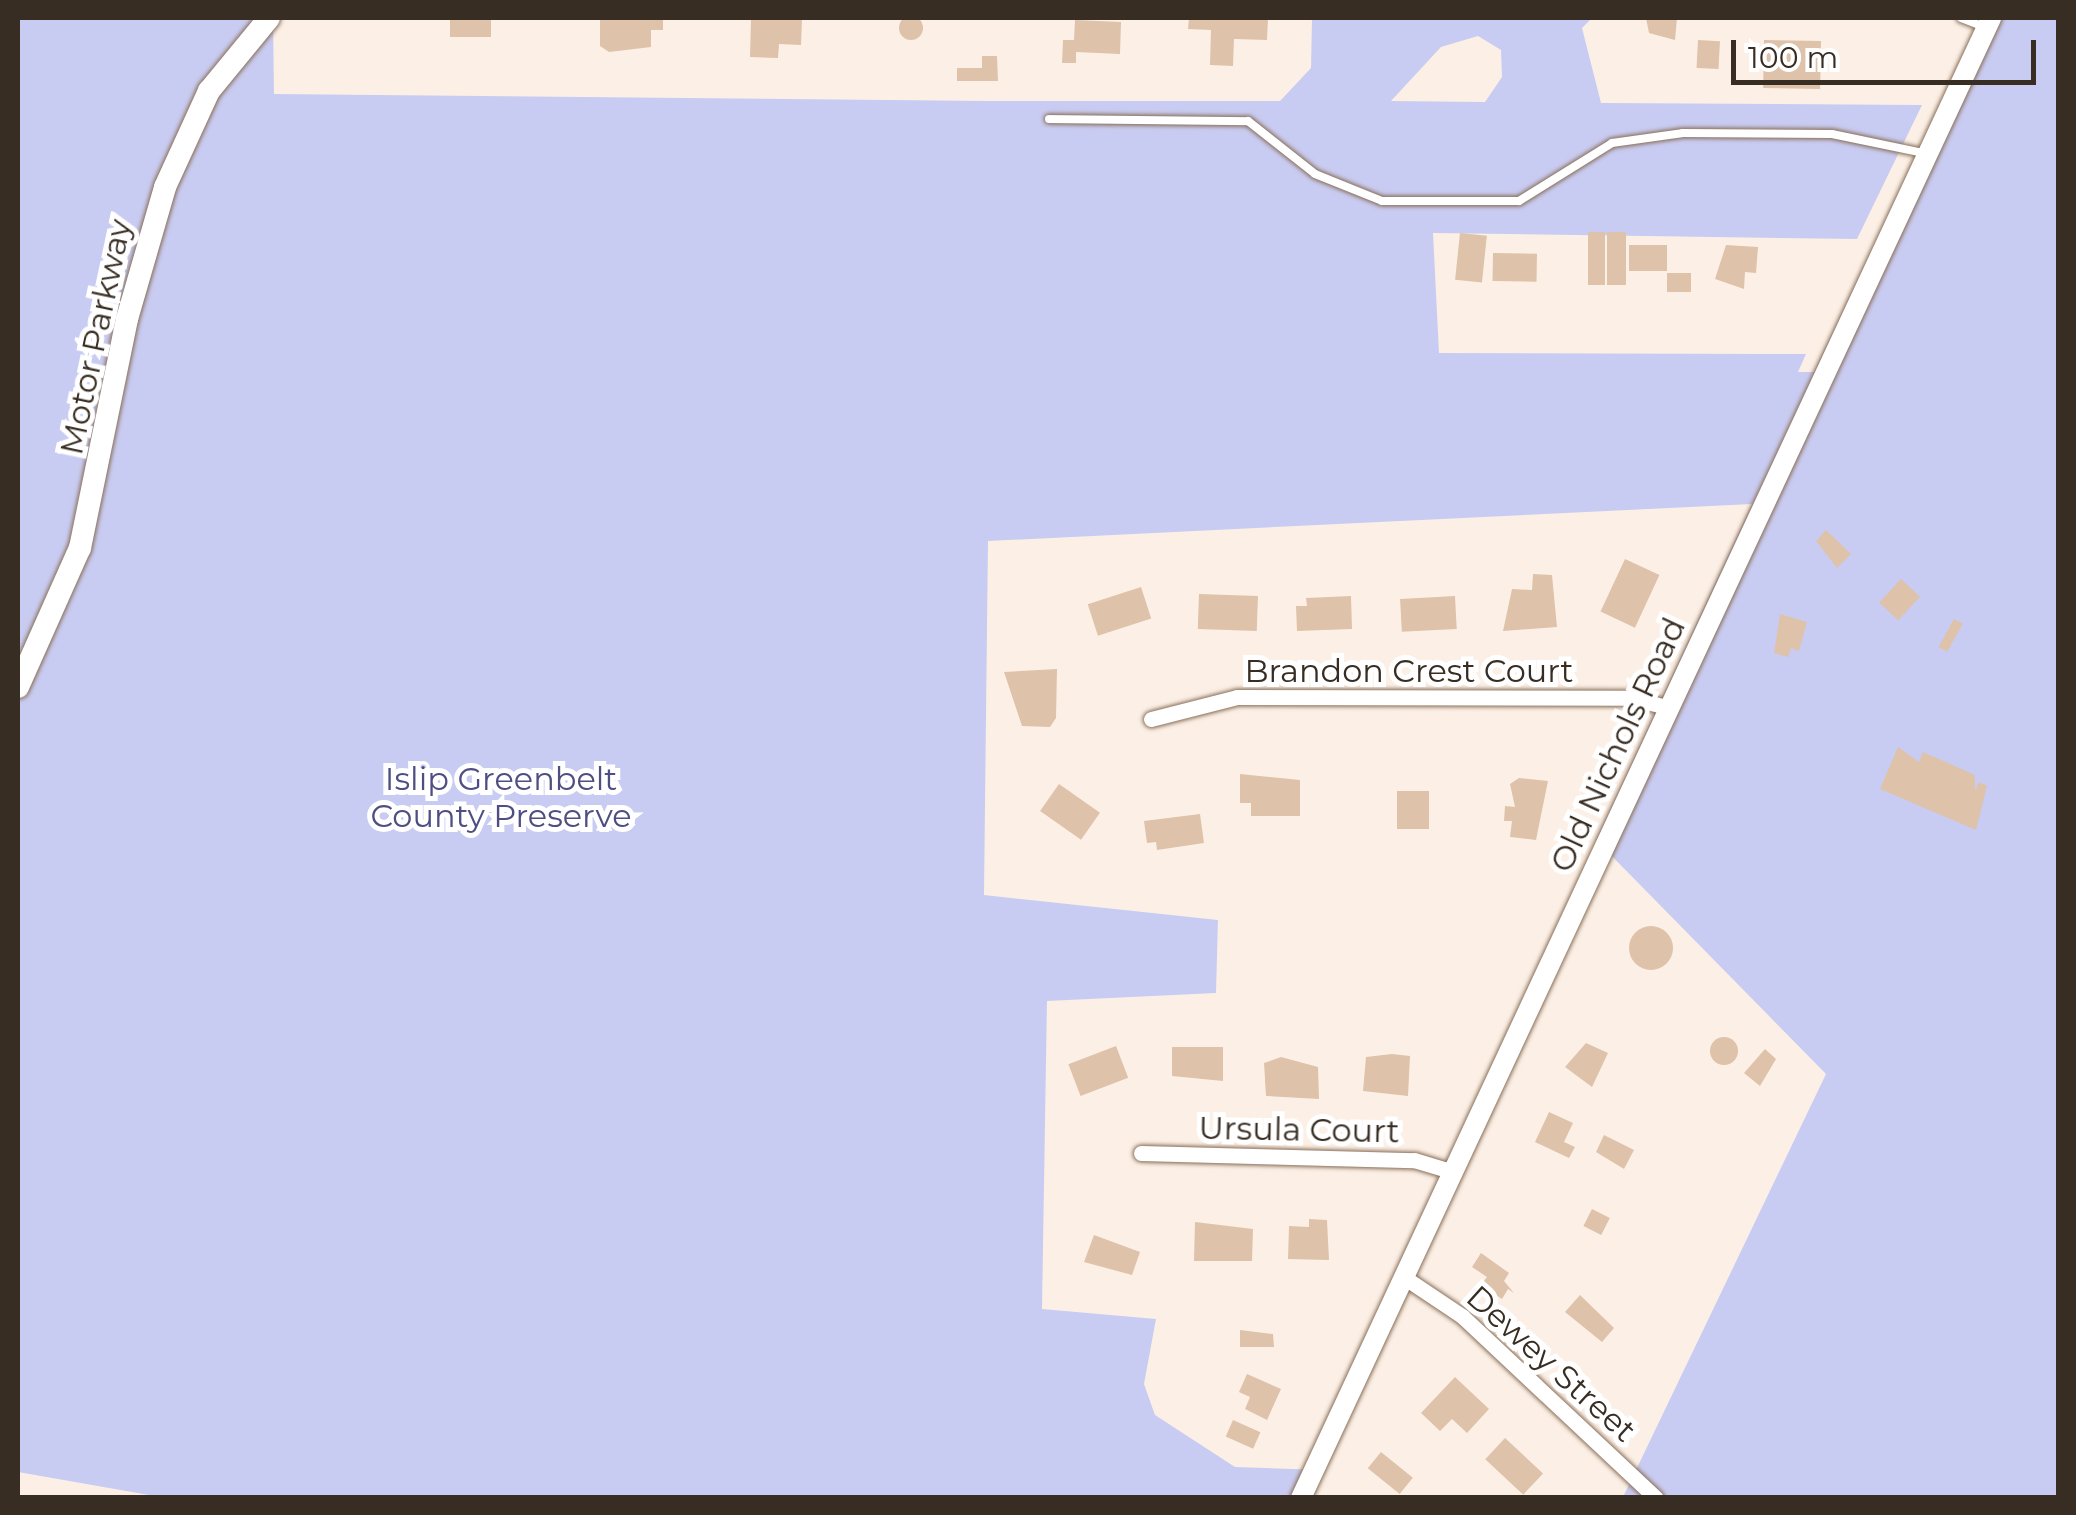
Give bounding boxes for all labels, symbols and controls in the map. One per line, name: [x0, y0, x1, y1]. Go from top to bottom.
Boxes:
scale bar: [1736, 20, 2041, 82]
text: 100 m: [1748, 39, 1838, 76]
street label: Motor Parkway: [52, 216, 140, 458]
street label: Old Nichols Road: [1542, 612, 1694, 878]
street label: Brandon Crest Court: [1244, 652, 1574, 690]
park label: Islip Greenbelt County Preserve: [370, 761, 632, 836]
street label: Ursula Court: [1198, 1109, 1400, 1151]
street label: Dewey Street: [1458, 1278, 1644, 1450]

